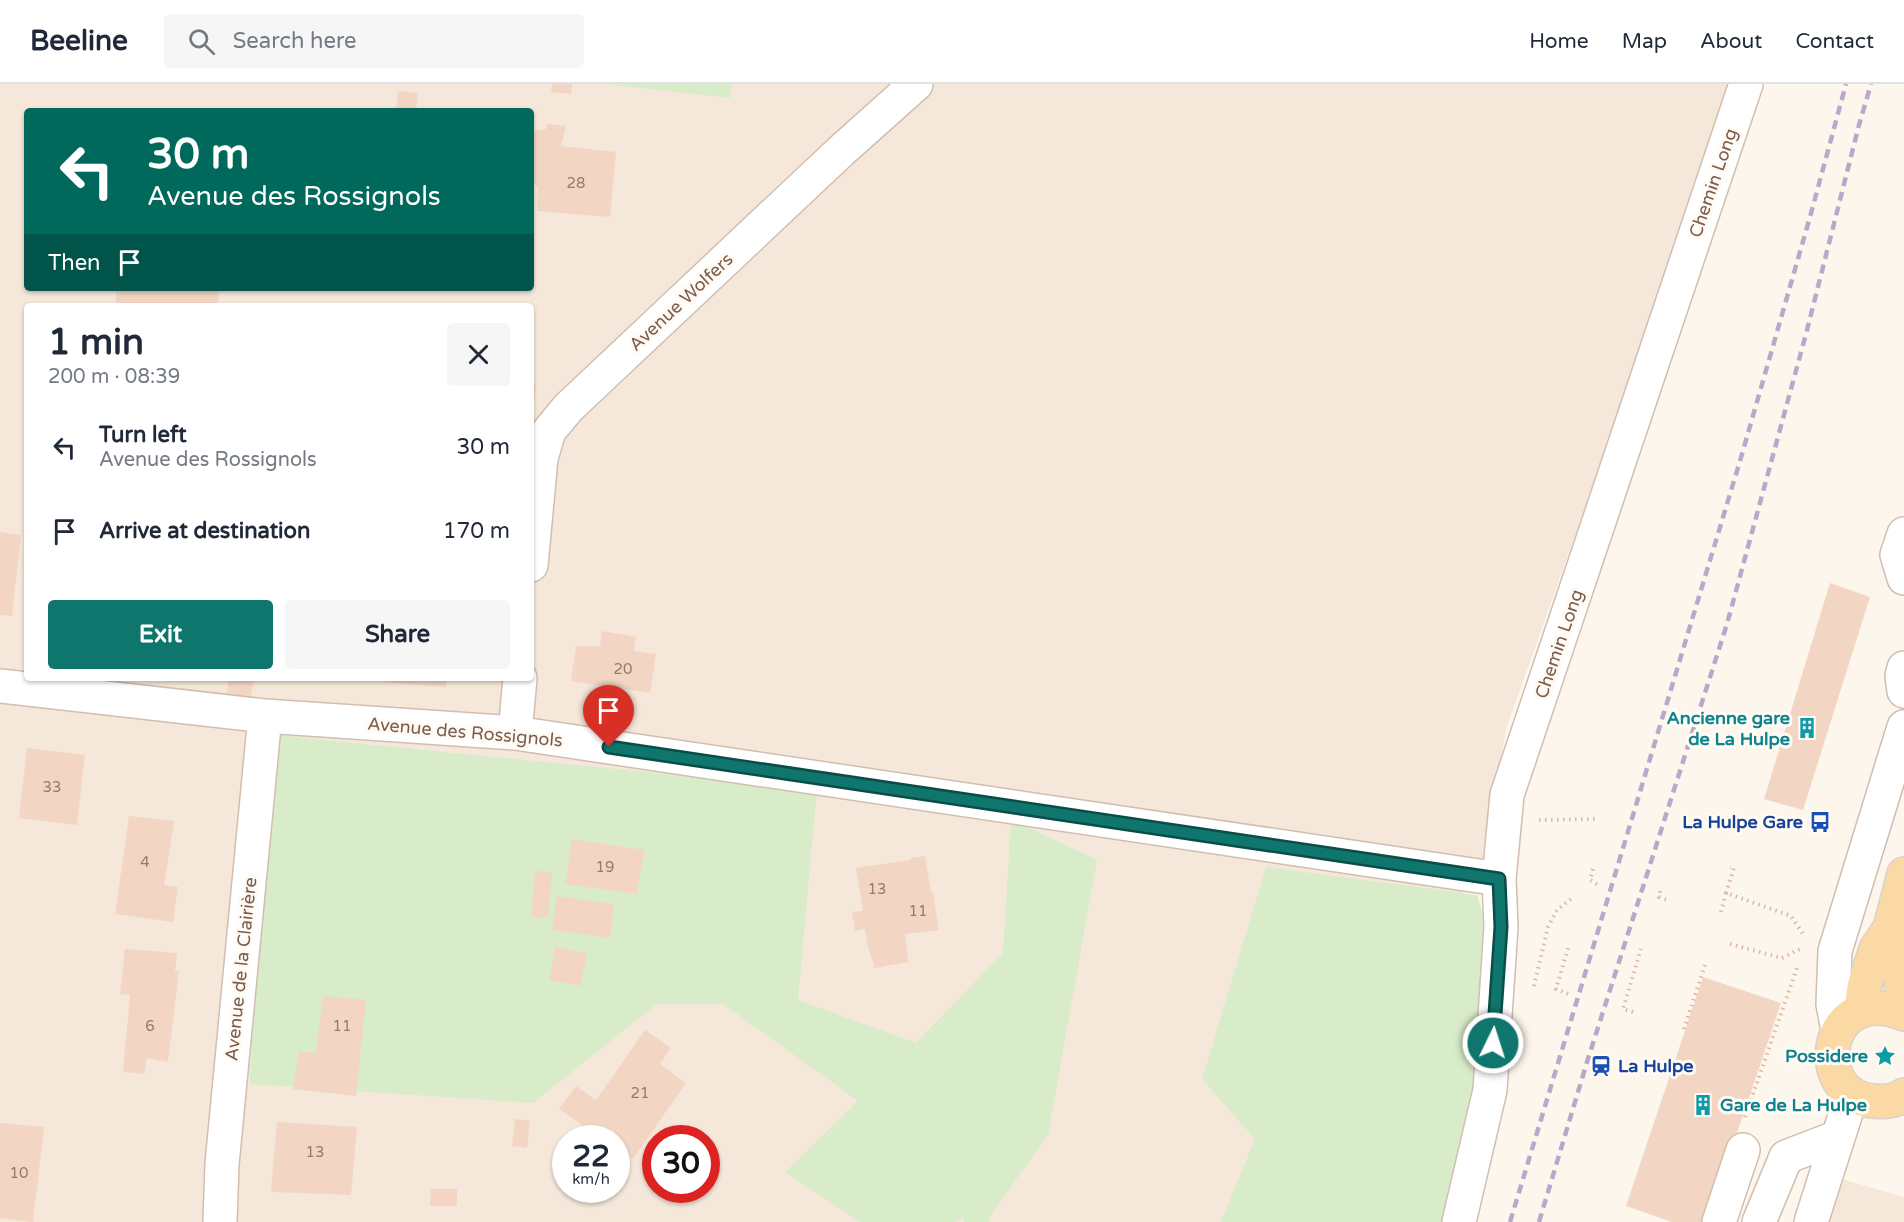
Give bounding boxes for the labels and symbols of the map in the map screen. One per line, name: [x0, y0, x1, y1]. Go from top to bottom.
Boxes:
street label: Chemin Long: [1684, 126, 1742, 240]
house number: 28: [567, 174, 585, 192]
street label: Avenue Wolfers: [624, 248, 738, 356]
street label: Chemin Long: [1530, 587, 1588, 701]
house number: 20: [614, 660, 632, 678]
pin: [583, 685, 634, 747]
place label: Ancienne gare de La Hulpe: [1666, 707, 1790, 750]
street label: Avenue des Rossignols: [366, 713, 564, 751]
building icon: Ancienne gare de La Hulpe: [1795, 716, 1819, 740]
house number: 33: [43, 778, 61, 796]
bus stop icon: La Hulpe Gare: [1808, 810, 1832, 834]
place label: La Hulpe Gare: [1682, 811, 1803, 833]
house number: 4: [140, 853, 150, 871]
house number: 19: [596, 858, 614, 876]
street label: Avenue de la Clairière: [220, 876, 262, 1062]
house number: 13: [868, 880, 886, 898]
house number: 11: [909, 902, 927, 920]
position arrow: [1461, 1011, 1525, 1075]
house number: 6: [145, 1017, 155, 1035]
house number: 11: [333, 1017, 351, 1035]
place icon: Possidere: [1873, 1044, 1897, 1068]
place label: Possidere: [1785, 1045, 1868, 1067]
station icon: La Hulpe: [1589, 1054, 1613, 1078]
place label: La Hulpe: [1618, 1055, 1694, 1077]
house number: 21: [631, 1084, 649, 1102]
building icon: Gare de La Hulpe: [1691, 1093, 1715, 1117]
place label: Gare de La Hulpe: [1720, 1094, 1867, 1116]
speed limit sign: 30: [642, 1125, 720, 1203]
house number: 13: [306, 1143, 324, 1161]
house number: 10: [10, 1164, 28, 1182]

